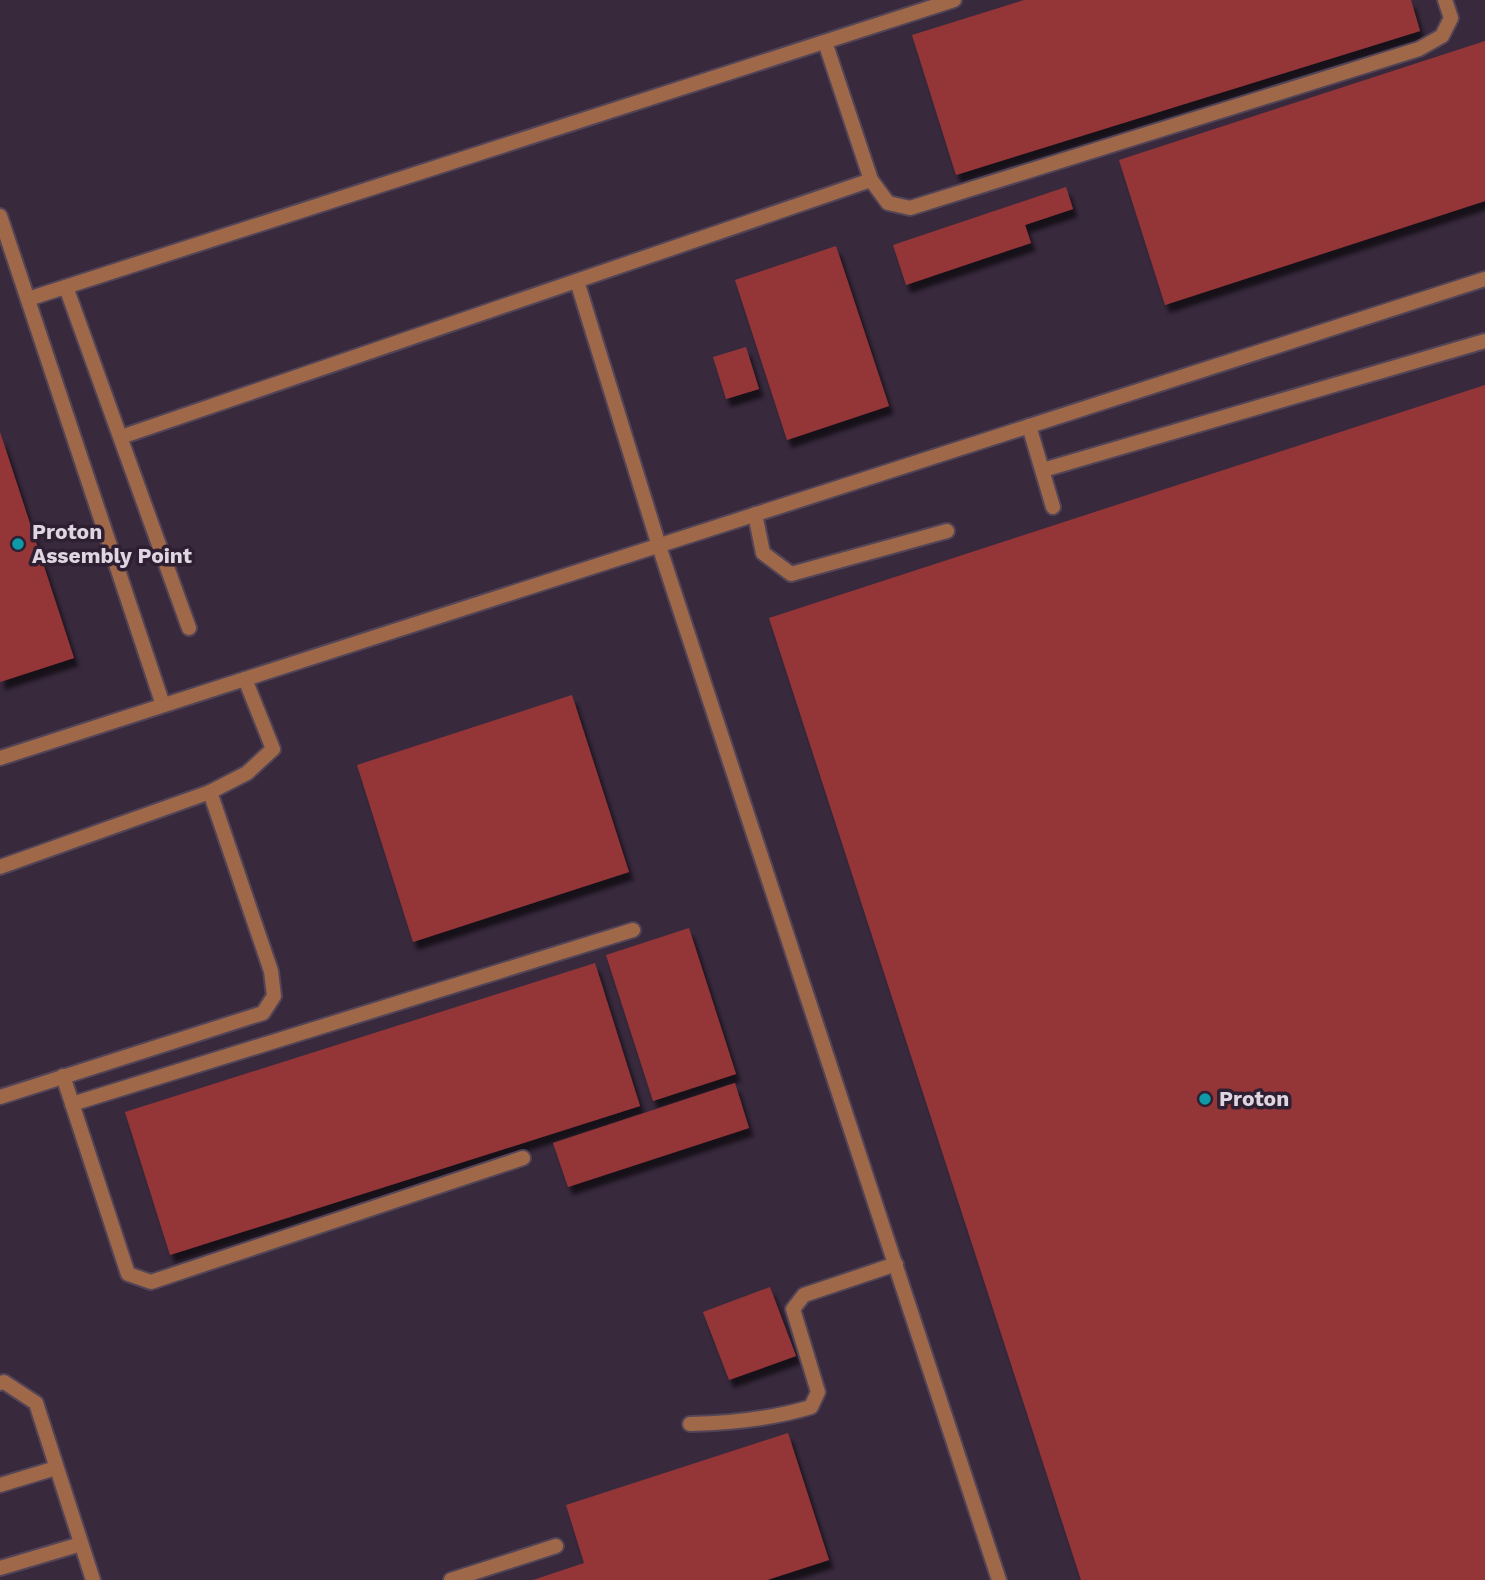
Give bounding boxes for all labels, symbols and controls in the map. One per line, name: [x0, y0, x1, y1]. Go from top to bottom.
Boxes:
place label: Proton Assembly Point: [32, 519, 192, 568]
marker: Proton Assembly Point: [10, 536, 26, 552]
place label: Proton: [1219, 1086, 1289, 1111]
marker: Proton: [1197, 1091, 1213, 1107]

